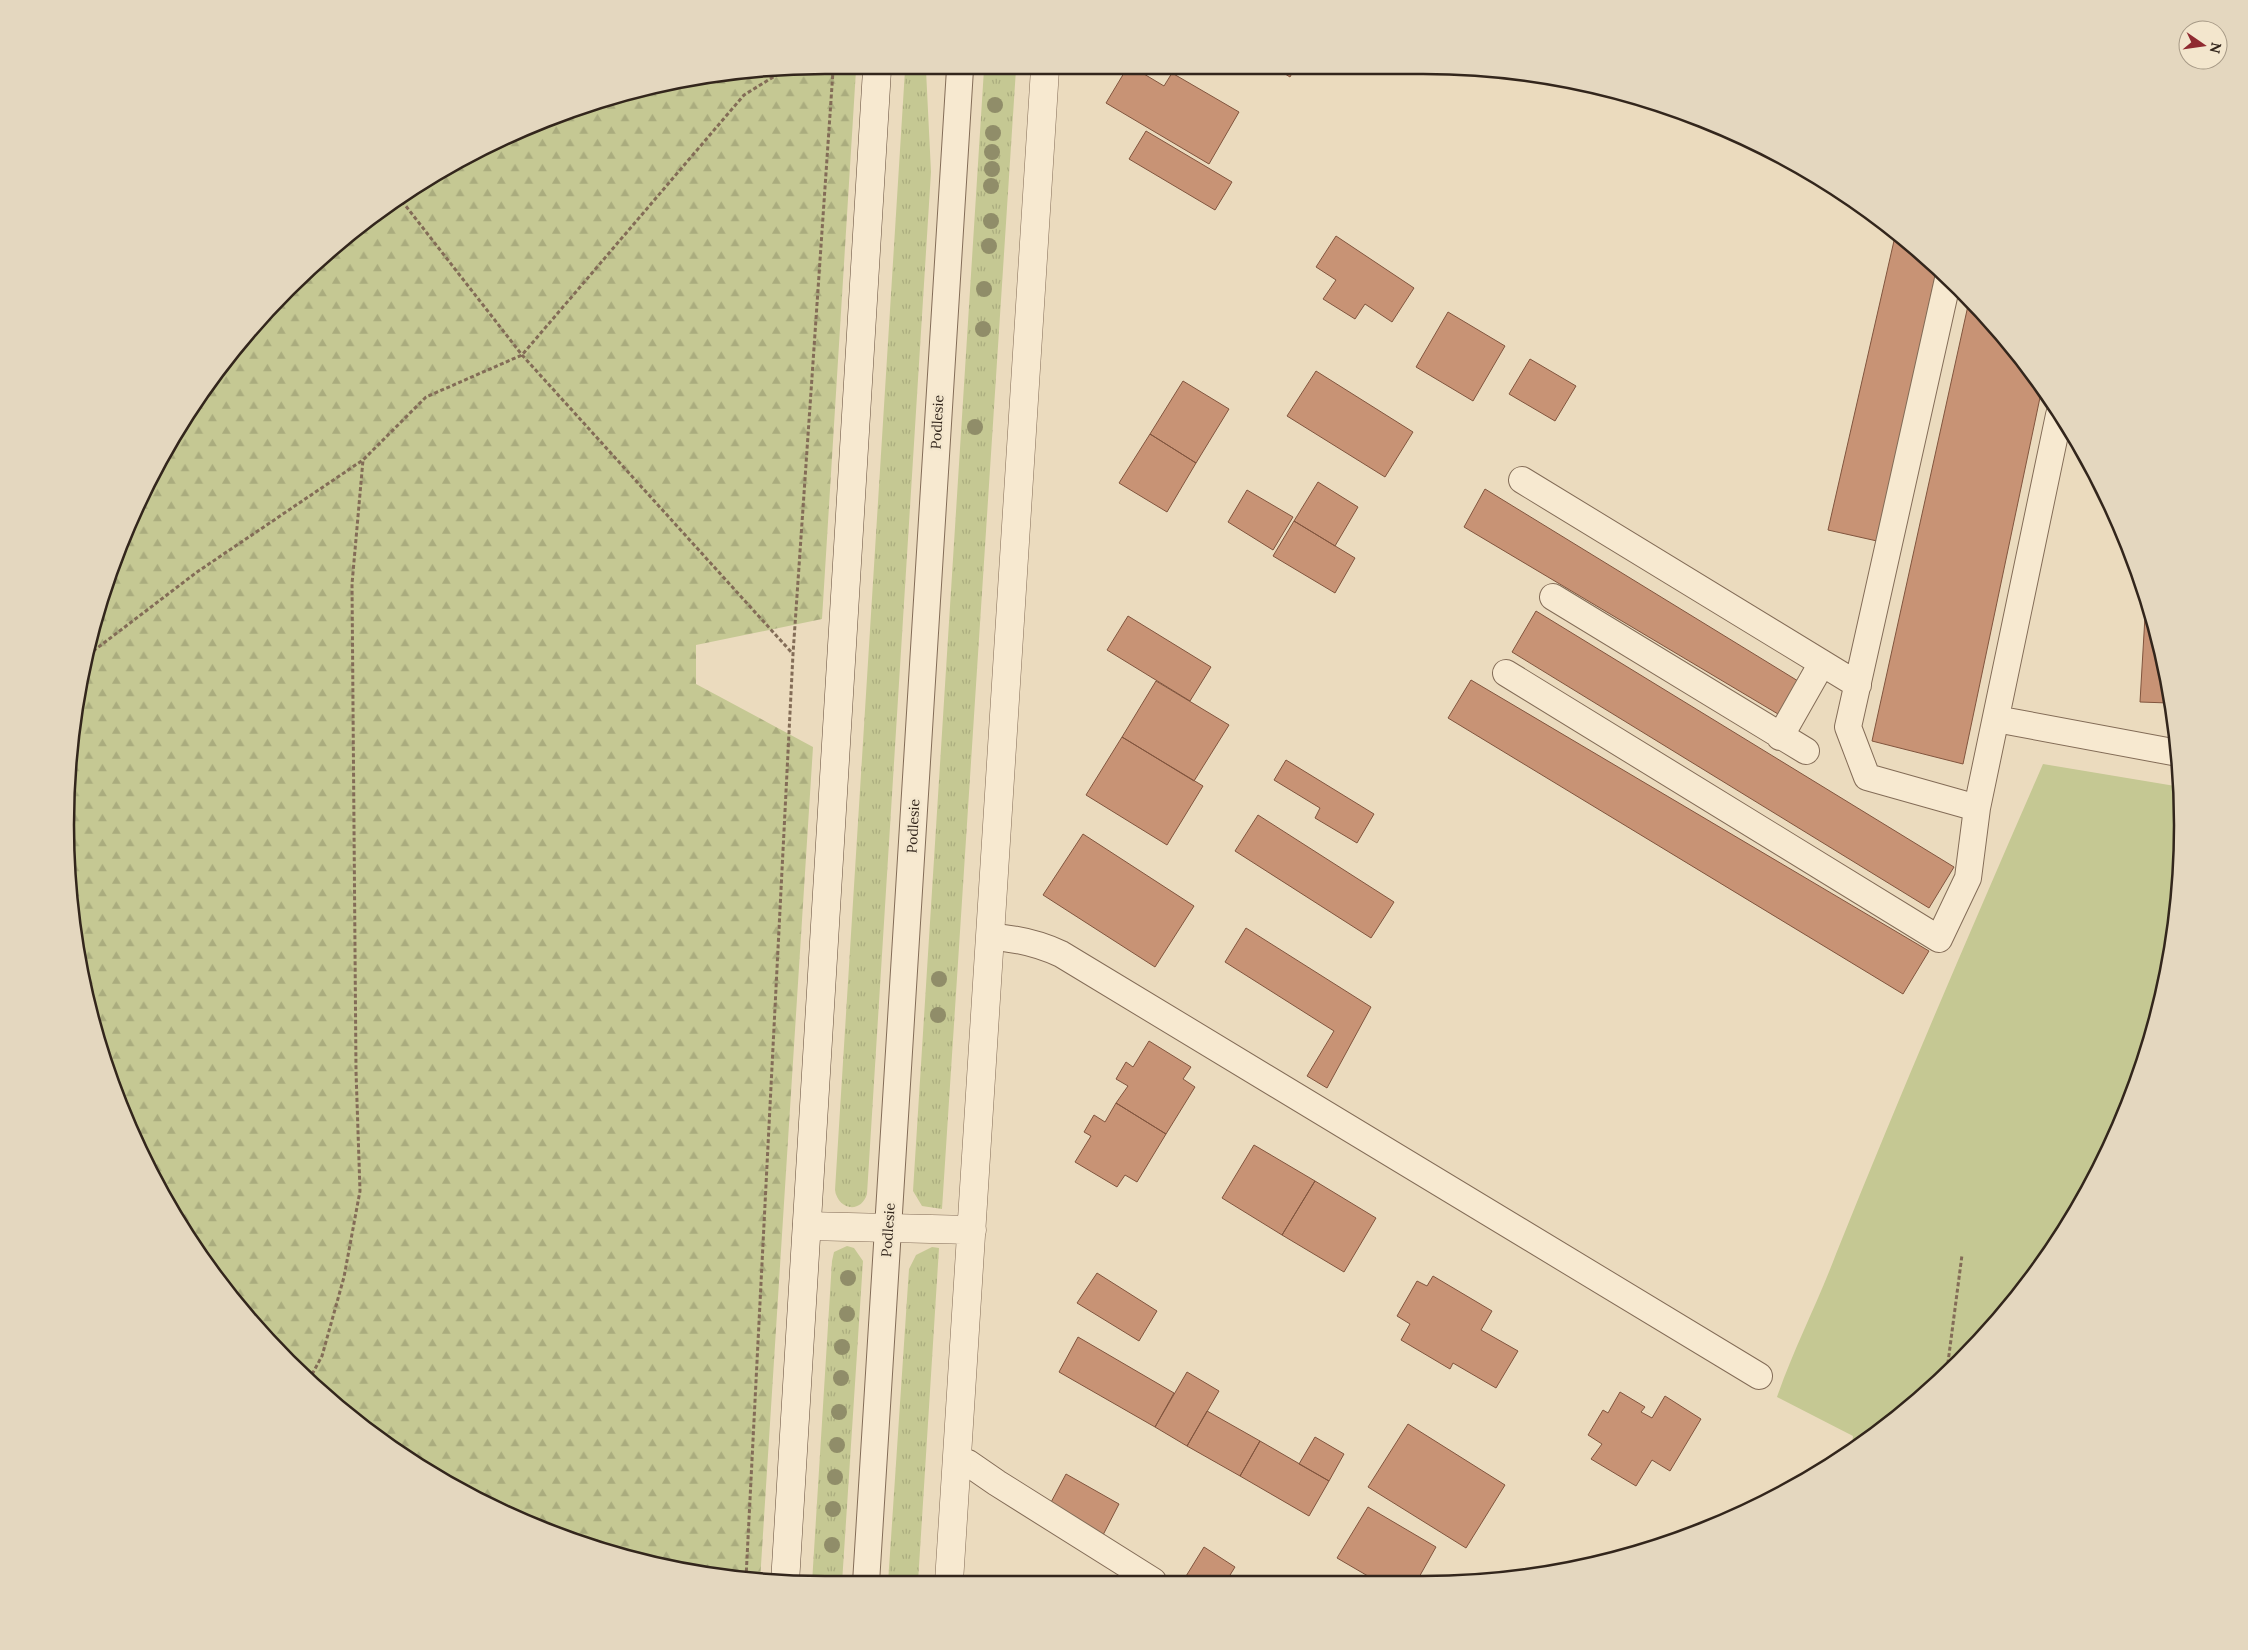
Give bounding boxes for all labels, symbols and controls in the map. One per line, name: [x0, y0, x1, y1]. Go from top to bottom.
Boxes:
north arrow: [2178, 20, 2228, 70]
text: N: [2206, 41, 2226, 55]
street label: Podlesie: [927, 394, 947, 450]
street label: Podlesie: [903, 798, 923, 854]
street label: Podlesie: [877, 1202, 899, 1258]

